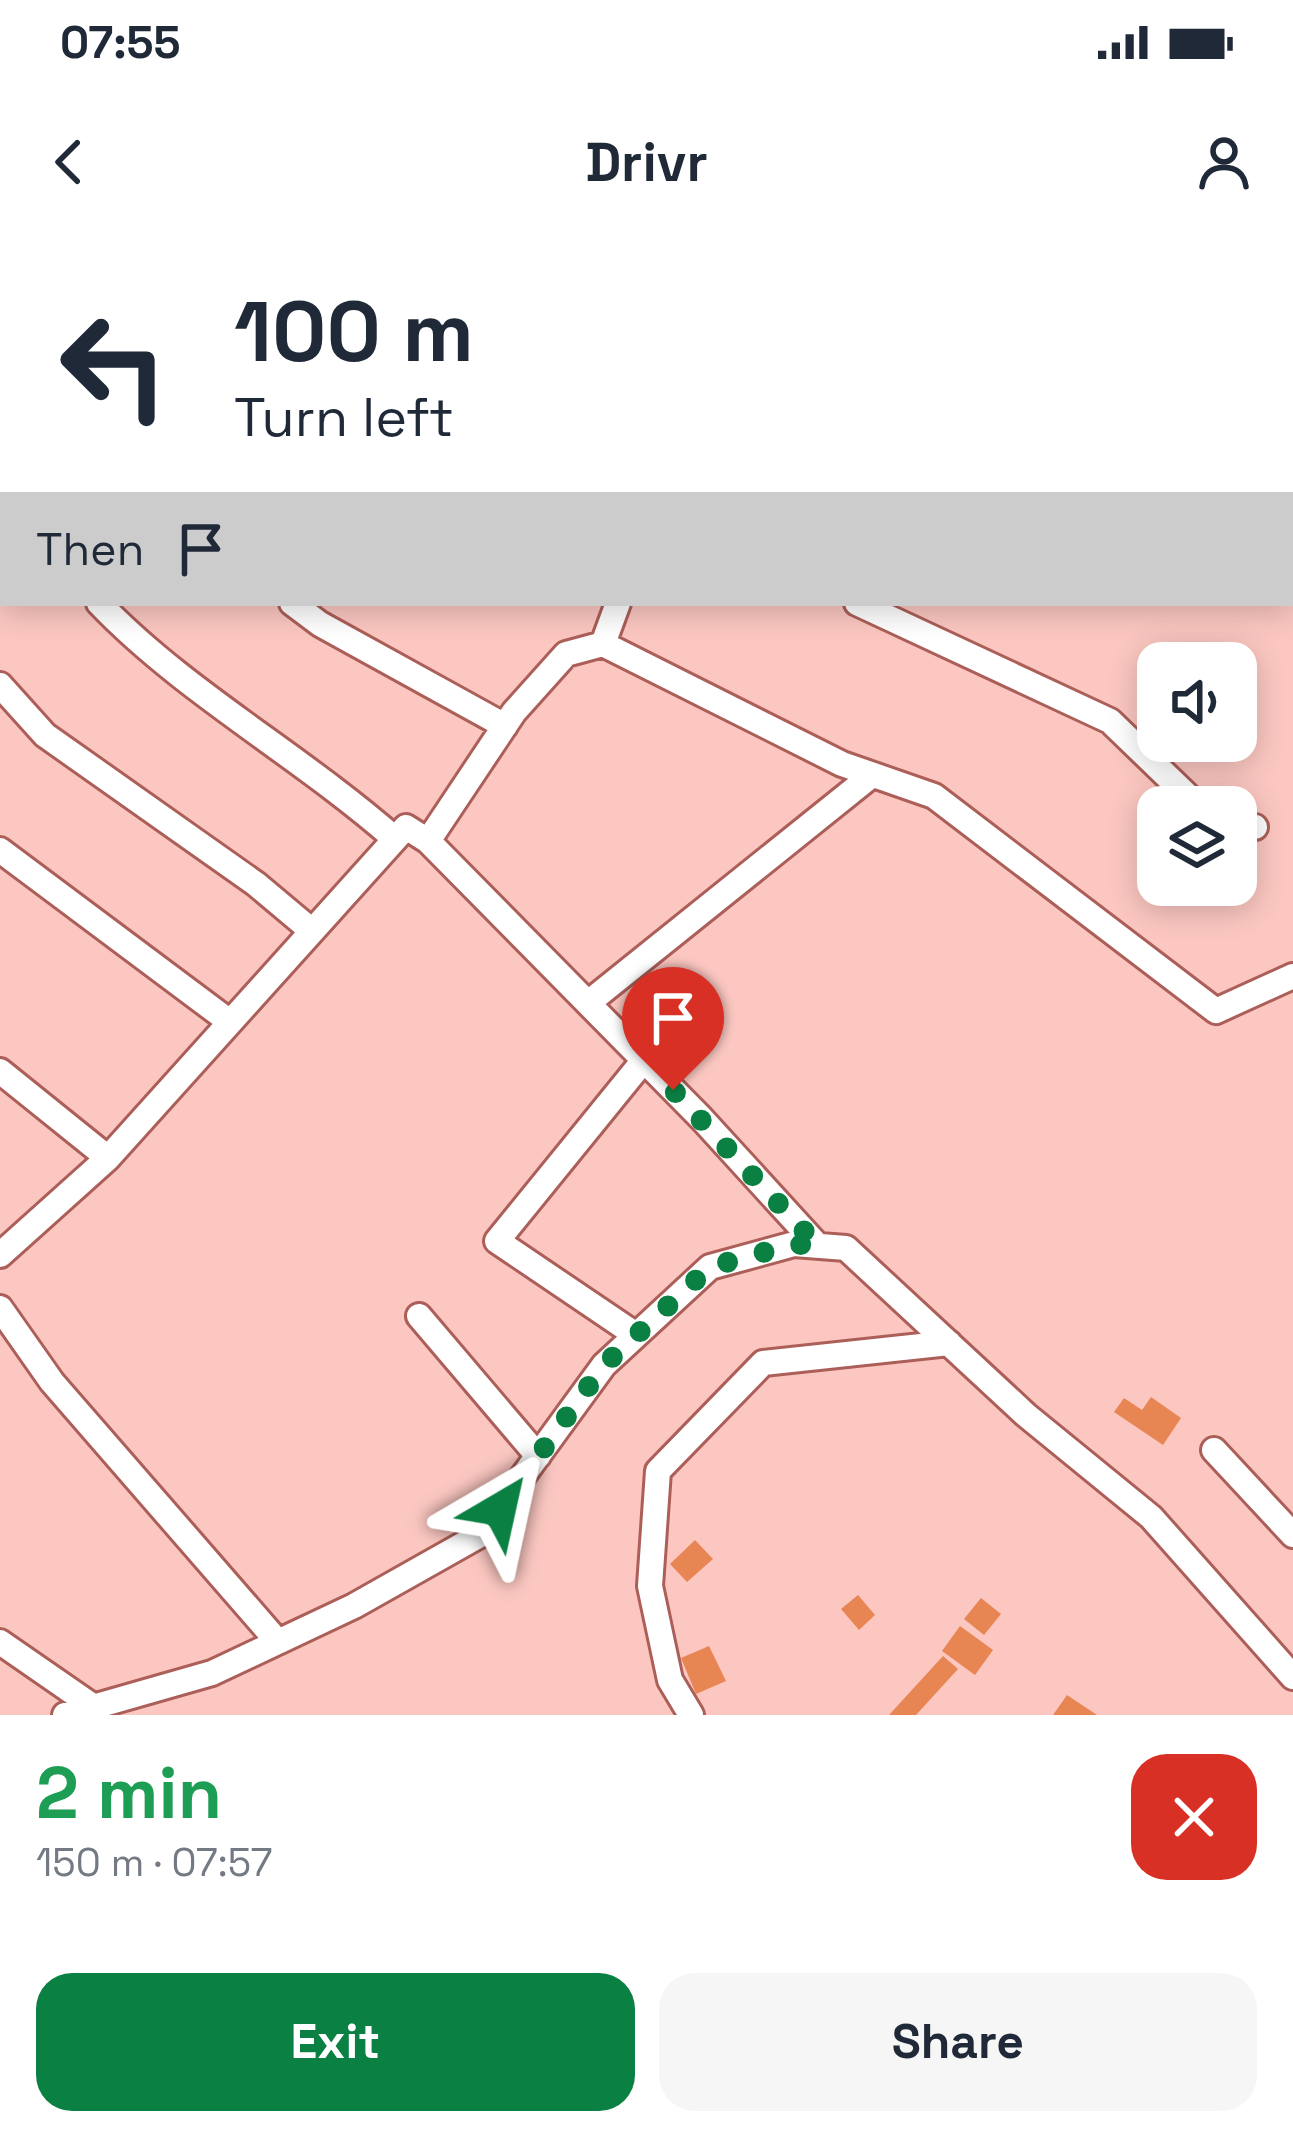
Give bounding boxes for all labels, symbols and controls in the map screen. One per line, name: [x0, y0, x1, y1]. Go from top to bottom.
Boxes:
text: 07:55: [60, 14, 181, 71]
text: Drivr: [585, 128, 708, 197]
icon: back: [36, 129, 102, 195]
icon: person: [1191, 129, 1257, 195]
text: 100 m: [234, 278, 474, 386]
icon: left: [36, 288, 192, 444]
text: Turn left: [234, 383, 454, 452]
icon: arrive: [168, 516, 234, 582]
text: Then: [36, 521, 144, 578]
map controls: [1137, 642, 1257, 906]
button: sound: [1137, 642, 1257, 762]
button: layers: [1137, 786, 1257, 906]
pin: [622, 967, 724, 1090]
icon: arrive: [640, 985, 706, 1051]
position arrow: [437, 1446, 563, 1572]
text: 2 min: [36, 1747, 222, 1839]
button: close: [1131, 1754, 1257, 1880]
text: 150 m · 07:57: [36, 1838, 273, 1887]
button: Exit: [36, 1973, 635, 2111]
button: Share: [659, 1973, 1257, 2111]

